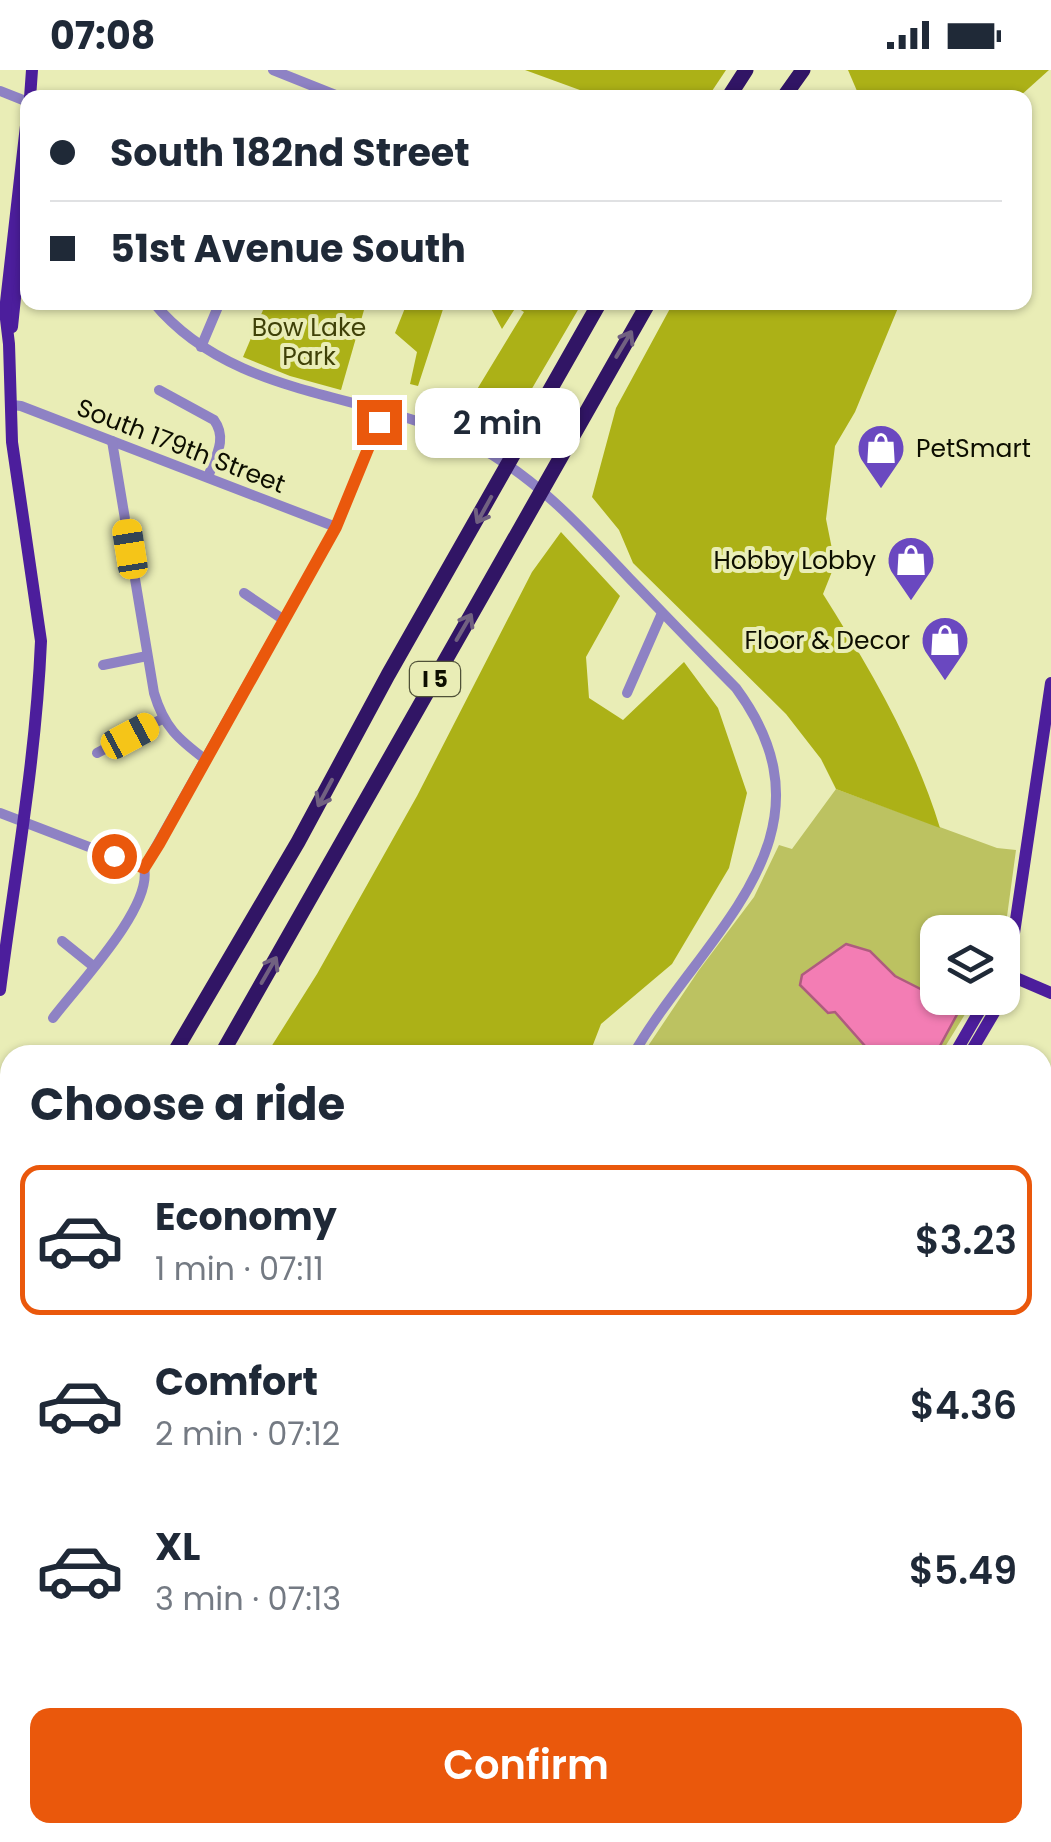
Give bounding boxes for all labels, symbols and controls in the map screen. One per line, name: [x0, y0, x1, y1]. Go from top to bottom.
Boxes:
text: 07:08: [50, 9, 155, 62]
text: South 182nd Street: [110, 126, 470, 179]
text: 51st Avenue South: [110, 222, 466, 275]
park label: Bow Lake Park: [252, 310, 366, 374]
one-way arrow: [614, 330, 634, 359]
callout: 2 min: [414, 387, 579, 457]
street label: South 179th Street: [72, 390, 290, 502]
route end: [357, 400, 402, 445]
text: 2 min: [453, 400, 542, 445]
shop icon: PetSmart: [855, 422, 907, 490]
place label: PetSmart: [916, 431, 1031, 466]
one-way arrow: [474, 494, 494, 524]
car: [110, 517, 150, 581]
shop icon: Hobby Lobby: [885, 534, 937, 602]
place label: Hobby Lobby: [713, 543, 876, 578]
one-way arrow: [455, 613, 475, 642]
shop icon: Floor & Decor: [919, 614, 971, 682]
place label: Floor & Decor: [744, 623, 910, 658]
road number: I 5: [410, 662, 460, 696]
car: [96, 709, 164, 763]
one-way arrow: [314, 777, 334, 807]
route start: [92, 834, 137, 879]
map controls: [920, 915, 1020, 1015]
button: layers: [920, 915, 1020, 1015]
one-way arrow: [259, 956, 279, 985]
text: Choose a ride: [30, 1073, 345, 1136]
text: Economy: [155, 1190, 337, 1243]
icon: car: [35, 1195, 125, 1285]
text: $3.23: [915, 1214, 1017, 1267]
text: 1 min · 07:11: [155, 1246, 324, 1291]
text: Comfort: [155, 1355, 318, 1408]
icon: car: [35, 1360, 125, 1450]
text: $4.36: [910, 1379, 1017, 1432]
text: 2 min · 07:12: [155, 1411, 340, 1456]
text: XL: [155, 1520, 200, 1573]
icon: car: [35, 1525, 125, 1615]
text: $5.49: [909, 1544, 1017, 1597]
text: 3 min · 07:13: [155, 1576, 341, 1621]
button: Confirm: [30, 1708, 1022, 1823]

